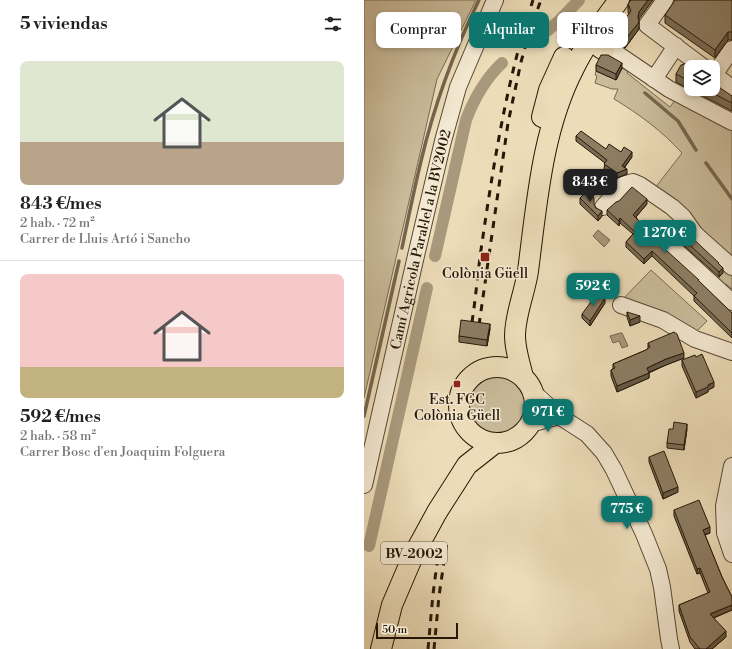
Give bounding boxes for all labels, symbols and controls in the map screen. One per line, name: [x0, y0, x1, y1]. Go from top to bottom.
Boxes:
chip: Comprar: [376, 12, 461, 48]
chip: Alquilar: [469, 12, 549, 48]
chip: Filtros: [557, 12, 628, 48]
text: 5 viviendas: [20, 13, 108, 35]
icon: filters: [322, 13, 344, 35]
map controls: [684, 60, 720, 96]
button: layers: [684, 60, 720, 96]
icon: home: [146, 87, 218, 159]
street label: Camí Agricola Paral·lel a la BV2002: [387, 128, 456, 351]
pin: 843 €: [562, 169, 618, 203]
text: 843 €: [572, 174, 608, 190]
text: 843 €/mes: [20, 193, 102, 215]
text: 2 hab. · 72 m²: [20, 215, 95, 231]
pin: 1 270 €: [628, 220, 702, 254]
text: 1 270 €: [643, 225, 687, 241]
text: Carrer de Lluis Artó i Sancho: [20, 231, 191, 247]
marker: Colònia Güell: [479, 251, 491, 263]
place label: Colònia Güell: [442, 265, 528, 283]
pin: 592 €: [565, 273, 621, 307]
text: 592 €: [576, 278, 610, 294]
icon: home: [146, 300, 218, 372]
marker: Est. FGC Colònia Güell: [452, 379, 462, 389]
place label: Est. FGC Colònia Güell: [414, 391, 500, 425]
pin: 971 €: [520, 399, 576, 433]
text: 971 €: [531, 404, 565, 420]
text: 592 €/mes: [20, 406, 101, 428]
text: 2 hab. · 58 m²: [20, 428, 96, 444]
text: Carrer Bosc d'en Joaquim Folguera: [20, 444, 225, 460]
pin: 775 €: [599, 496, 655, 530]
text: 775 €: [610, 501, 644, 517]
road number: BV-2002: [381, 542, 447, 564]
scale bar: [376, 621, 458, 640]
text: 50 m: [382, 623, 407, 637]

